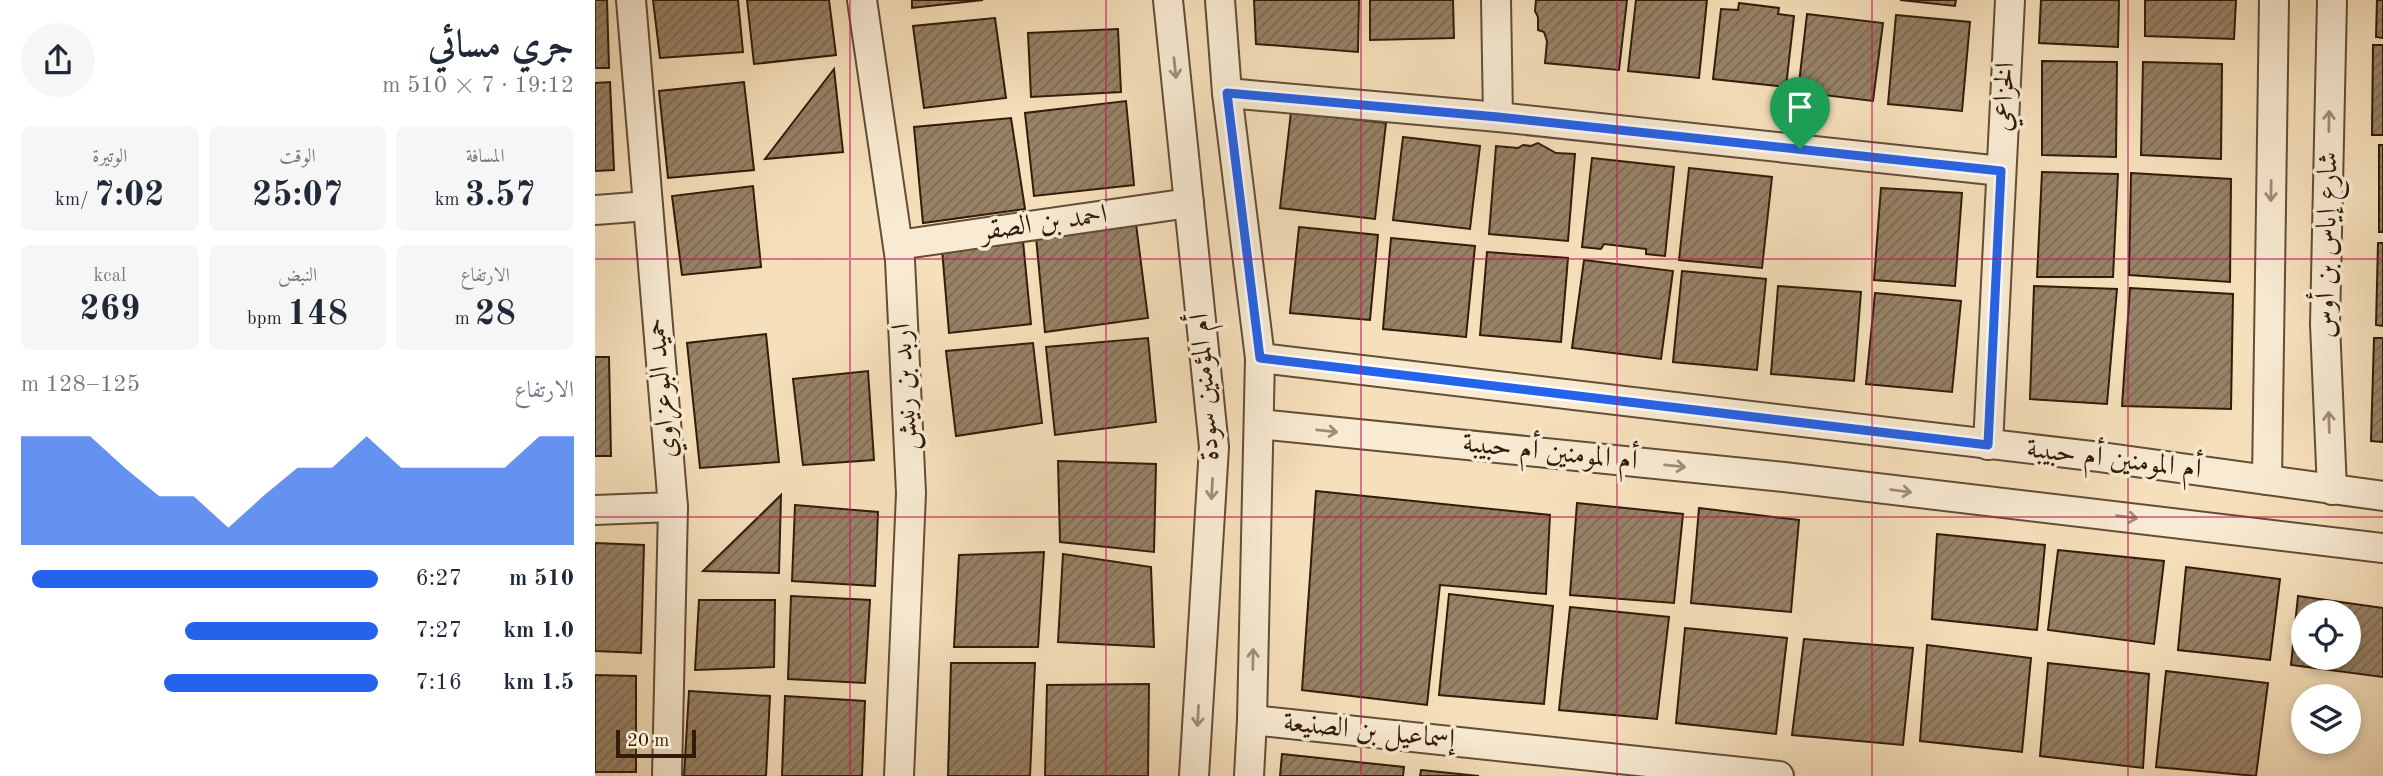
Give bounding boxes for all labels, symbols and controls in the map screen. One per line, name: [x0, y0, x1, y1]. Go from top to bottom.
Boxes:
button: share: [21, 23, 95, 97]
text: جري مسائي: [428, 27, 574, 65]
one-way arrow: [1169, 56, 1182, 79]
street label: الخزاعي: [1989, 62, 2027, 133]
text: 19:12 · 7 × 510 m: [382, 74, 574, 97]
pin: [1770, 77, 1830, 149]
icon: arrive: [1781, 88, 1819, 126]
one-way arrow: [2322, 110, 2336, 133]
text: الوتيرة: [92, 148, 127, 167]
text: الوقت: [279, 148, 316, 167]
text: المسافة: [466, 148, 505, 167]
street label: شارع إياس بن أوس: [2304, 151, 2351, 339]
text: 7:02: [94, 178, 165, 213]
text: 25:07: [252, 178, 343, 213]
text: 3.57: [465, 178, 536, 213]
one-way arrow: [2264, 179, 2278, 202]
text: /km: [55, 191, 94, 210]
text: km: [435, 191, 465, 210]
street label: احمد بن الصقر: [976, 201, 1109, 248]
text: kcal: [93, 267, 126, 286]
text: النبض: [278, 267, 317, 286]
text: الارتفاع: [461, 267, 510, 286]
text: 269: [79, 292, 140, 327]
text: 148: [287, 297, 348, 332]
text: 28: [475, 297, 516, 332]
text: bpm: [247, 310, 287, 329]
text: m: [455, 310, 475, 329]
street label: أم المؤمنين سودة: [1179, 311, 1233, 462]
street label: حميد البوعزاوي: [643, 316, 689, 459]
street label: اربد بن رنيش: [889, 323, 925, 451]
text: 125–128 m: [21, 373, 140, 396]
text: الارتفاع: [514, 379, 574, 402]
one-way arrow: [2322, 411, 2336, 434]
street label: أم المومنين أم حبيبة: [1460, 422, 1640, 484]
one-way arrow: [1315, 425, 1338, 438]
street label: أم المومنين أم حبيبة: [2024, 427, 2204, 493]
one-way arrow: [1663, 460, 1686, 473]
one-way arrow: [1205, 477, 1218, 500]
one-way arrow: [1890, 484, 1912, 497]
one-way arrow: [2115, 511, 2138, 524]
text: 6:27: [416, 567, 462, 590]
text: 510 m: [509, 567, 574, 590]
map controls: [2291, 600, 2361, 754]
button: locate: [2291, 600, 2361, 670]
text: 7:27: [416, 619, 462, 642]
text: 1.0 km: [503, 619, 574, 642]
one-way arrow: [1247, 648, 1260, 671]
text: 7:16: [416, 671, 462, 694]
text: 1.5 km: [503, 671, 574, 694]
button: layers: [2291, 684, 2361, 754]
one-way arrow: [1191, 705, 1204, 727]
street label: إسماعيل بن الصنيعة: [1281, 709, 1458, 758]
scale bar: [616, 727, 697, 759]
text: 20 m: [627, 732, 669, 751]

